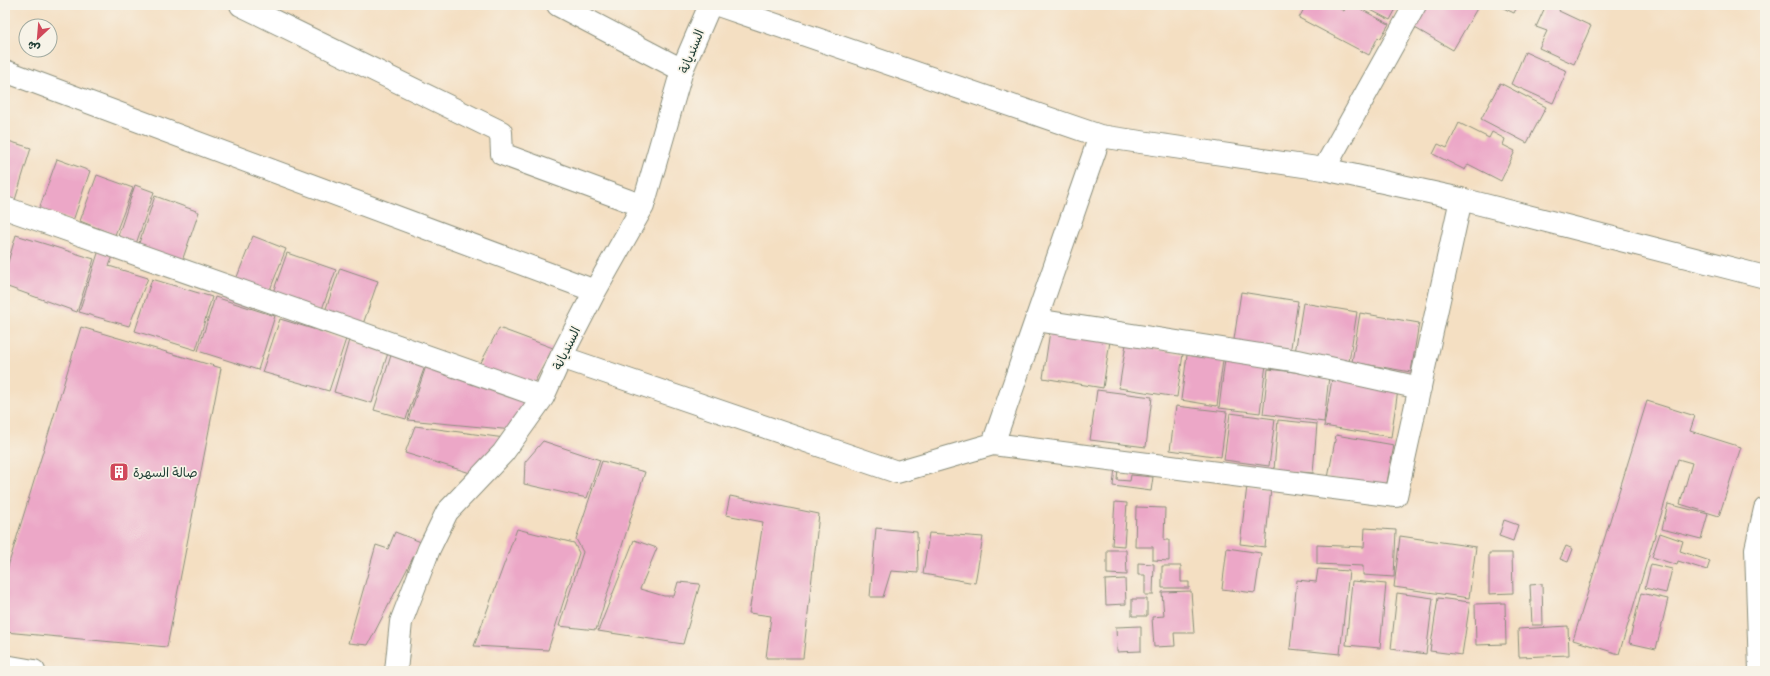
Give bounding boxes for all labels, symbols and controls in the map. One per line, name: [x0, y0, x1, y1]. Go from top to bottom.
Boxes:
north arrow: [18, 18, 58, 58]
street label: السنديانة: [678, 28, 709, 76]
text: ش: [26, 37, 43, 53]
street label: السنديانة: [551, 325, 585, 373]
building icon: صالة السهرة: [108, 461, 130, 483]
place label: صالة السهرة: [133, 467, 197, 482]

